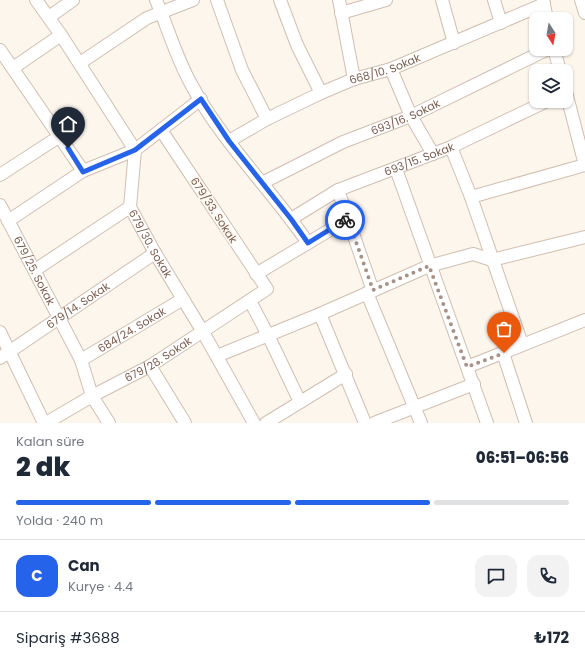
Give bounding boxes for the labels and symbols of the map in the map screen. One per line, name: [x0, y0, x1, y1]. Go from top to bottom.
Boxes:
north arrow: [529, 12, 573, 56]
street label: 668/10. Sokak: [346, 49, 423, 88]
street label: 693/16. Sokak: [368, 95, 443, 139]
pin: [51, 107, 85, 148]
street label: 693/15. Sokak: [382, 138, 457, 180]
street label: 679/33. Sokak: [187, 174, 241, 246]
courier: [325, 200, 365, 240]
street label: 679/30. Sokak: [125, 207, 176, 281]
street label: 679/25. Sokak: [10, 233, 59, 308]
street label: 679/14. Sokak: [43, 278, 113, 332]
street label: 684/24. Sokak: [95, 303, 169, 356]
pin: [487, 312, 521, 353]
street label: 679/28. Sokak: [122, 333, 195, 386]

